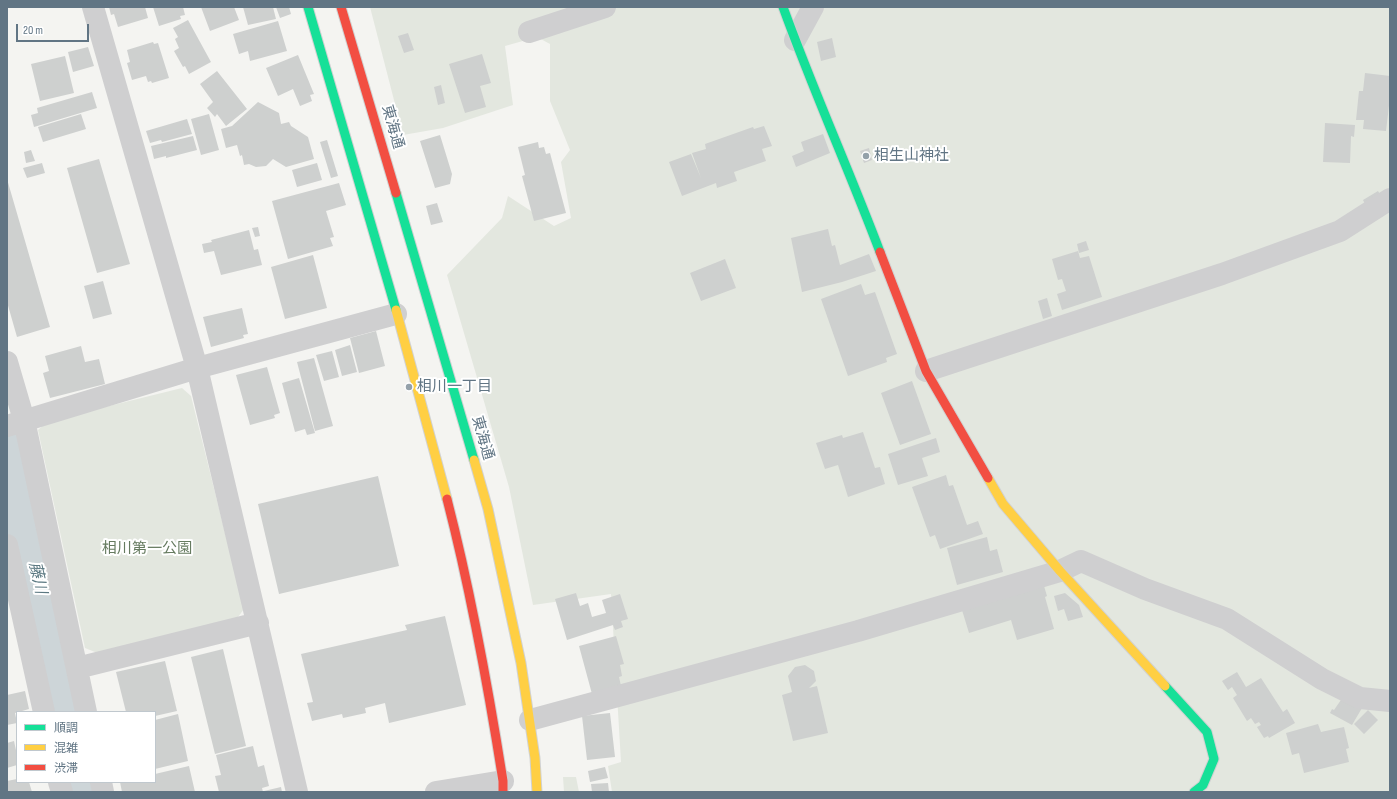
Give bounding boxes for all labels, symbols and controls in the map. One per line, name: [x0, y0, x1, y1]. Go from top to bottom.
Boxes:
scale bar: [18, 16, 91, 42]
text: 20 m: [23, 23, 43, 38]
street label: 東海通: [377, 103, 407, 151]
place label: 相生山神社: [874, 147, 949, 165]
marker: 相生山神社: [861, 151, 871, 161]
place label: 相川一丁目: [417, 378, 492, 396]
marker: 相川一丁目: [404, 382, 414, 392]
street label: 東海通: [467, 414, 497, 462]
park label: 相川第一公園: [102, 540, 192, 558]
water label: 藤川: [24, 560, 50, 596]
legend: [16, 711, 156, 783]
text: 順調: [54, 721, 78, 736]
text: 混雑: [54, 741, 78, 756]
text: 渋滞: [54, 761, 78, 776]

